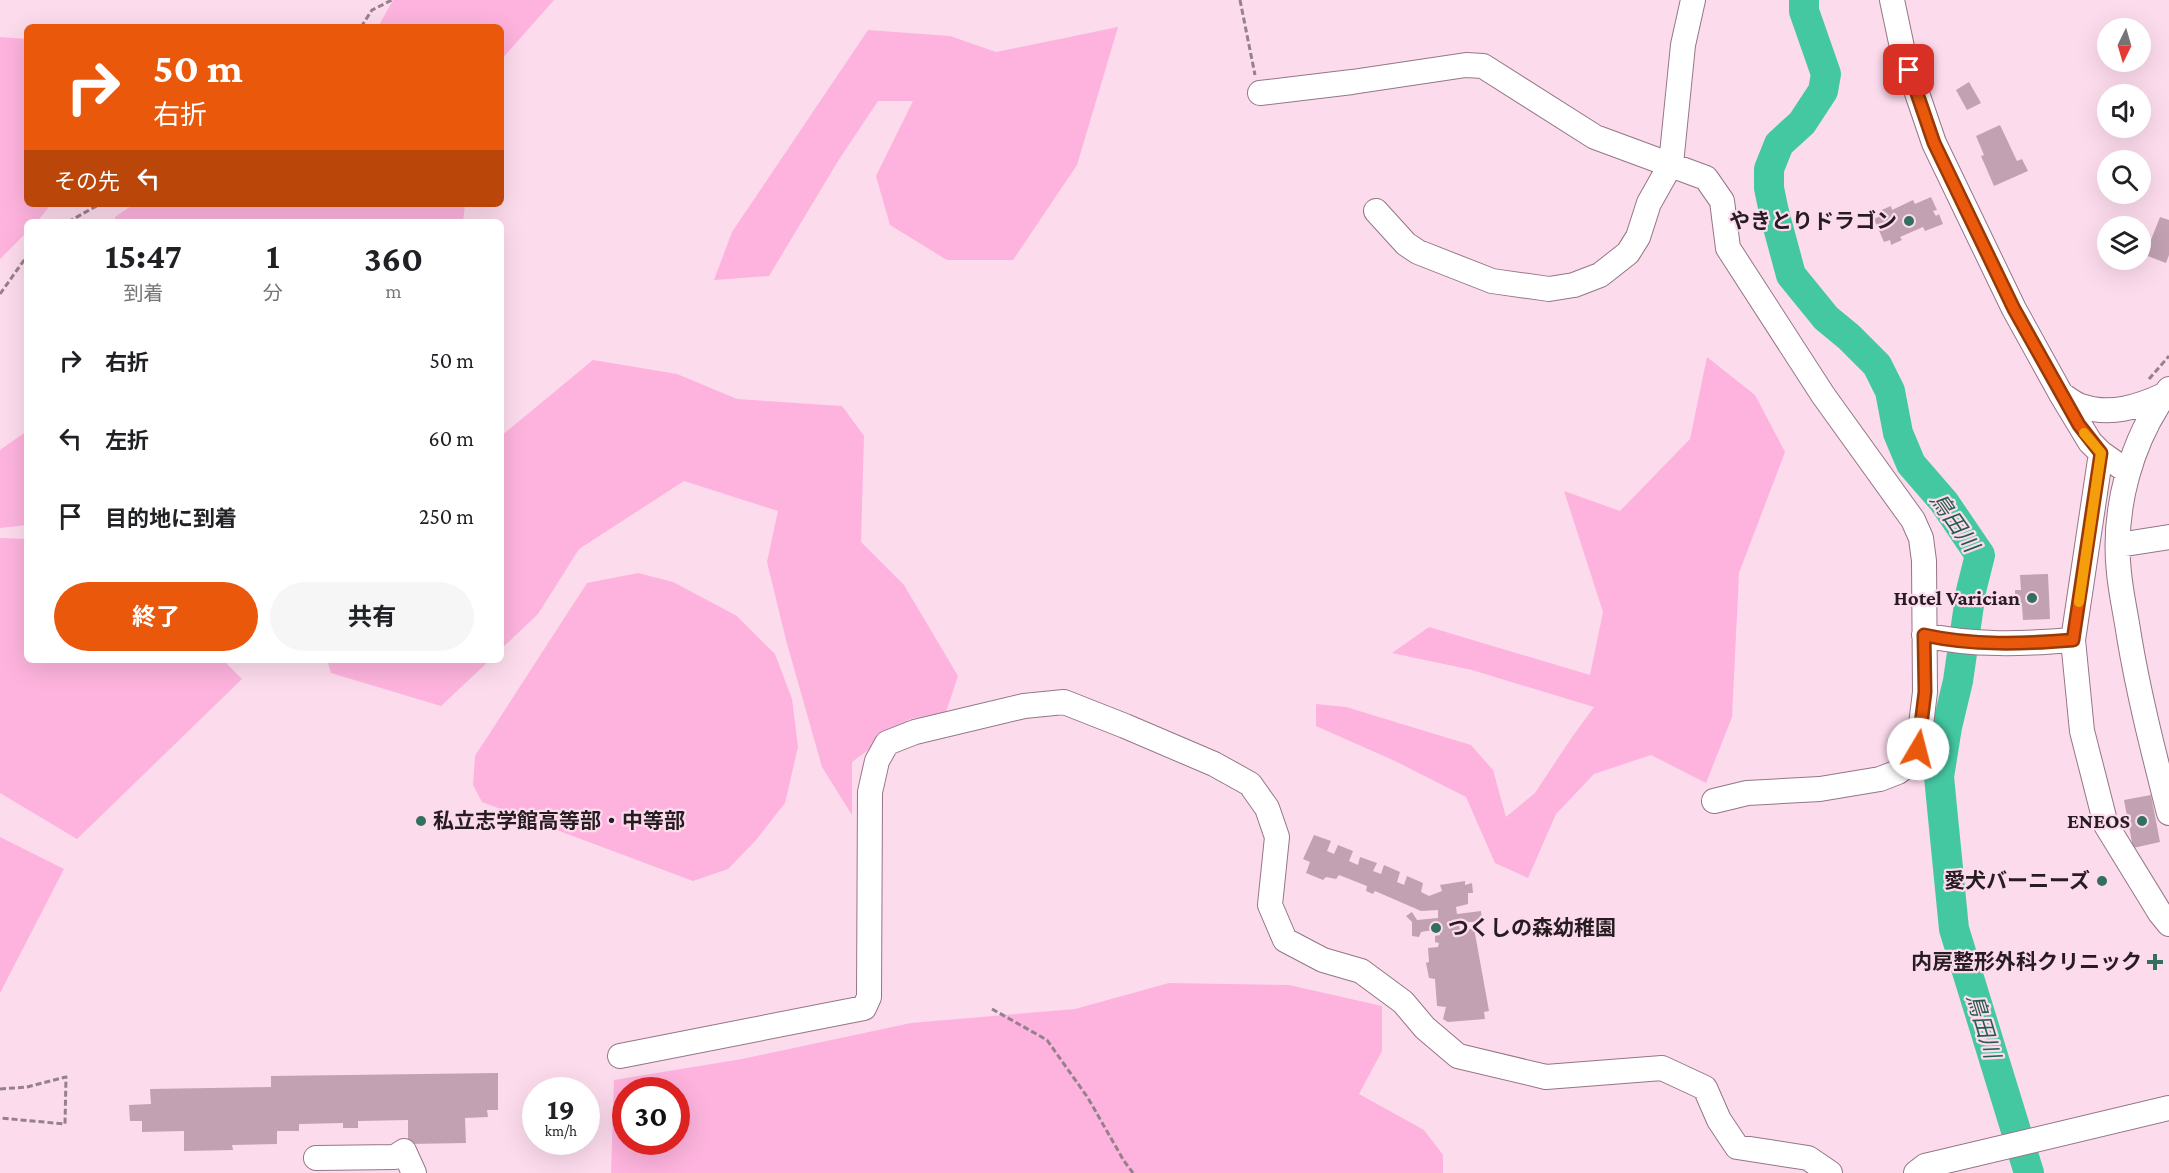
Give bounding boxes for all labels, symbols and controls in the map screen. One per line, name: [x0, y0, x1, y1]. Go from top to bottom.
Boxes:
north arrow: [2097, 18, 2151, 72]
map controls: [2097, 18, 2151, 270]
text: 50 m: [153, 44, 243, 91]
pin: [1883, 44, 1934, 95]
icon: right: [54, 48, 132, 126]
icon: arrive: [1892, 53, 1925, 86]
button: sound: [2097, 84, 2151, 138]
text: 右折: [153, 100, 207, 130]
button: search: [2097, 150, 2151, 204]
icon: left: [132, 162, 165, 195]
text: その先: [54, 169, 120, 194]
place label: やきとりドラゴン: [1729, 209, 1897, 233]
marker: やきとりドラゴン: [1902, 214, 1916, 228]
button: layers: [2097, 216, 2151, 270]
text: 15:47: [105, 236, 182, 276]
text: 1: [266, 236, 280, 276]
text: 360: [364, 239, 423, 279]
text: m: [385, 280, 402, 302]
text: 到着: [123, 282, 163, 304]
text: 分: [263, 282, 283, 304]
icon: right: [54, 344, 87, 377]
text: 50 m: [429, 348, 474, 373]
text: 右折: [105, 350, 149, 375]
icon: left: [54, 422, 87, 455]
text: 60 m: [429, 426, 474, 451]
text: 左折: [105, 428, 149, 453]
water label: 鳥田川: [1925, 488, 1985, 558]
icon: arrive: [54, 500, 87, 533]
text: 250 m: [419, 504, 474, 529]
text: 目的地に到着: [105, 506, 237, 531]
button: 終了: [54, 582, 258, 651]
button: 共有: [270, 582, 474, 651]
place label: Hotel Varician: [1893, 586, 2020, 610]
marker: Hotel Varician: [2025, 591, 2039, 605]
position arrow: [1886, 717, 1950, 781]
place label: 私立志学館高等部・中等部: [433, 809, 685, 833]
place label: ENEOS: [2067, 809, 2130, 833]
marker: 私立志学館高等部・中等部: [414, 814, 428, 828]
marker: ENEOS: [2135, 814, 2149, 828]
place label: 愛犬バーニーズ: [1944, 869, 2090, 893]
marker: 愛犬バーニーズ: [2095, 874, 2109, 888]
place label: つくしの森幼稚園: [1448, 916, 1616, 940]
marker: つくしの森幼稚園: [1429, 921, 1443, 935]
place label: 内房整形外科クリニック: [1911, 950, 2142, 974]
marker: 内房整形外科クリニック: [2146, 953, 2164, 971]
water label: 鳥田川: [1962, 991, 2006, 1063]
speed limit sign: 30: [612, 1077, 690, 1155]
text: 19: [547, 1092, 575, 1125]
text: km/h: [545, 1123, 577, 1139]

